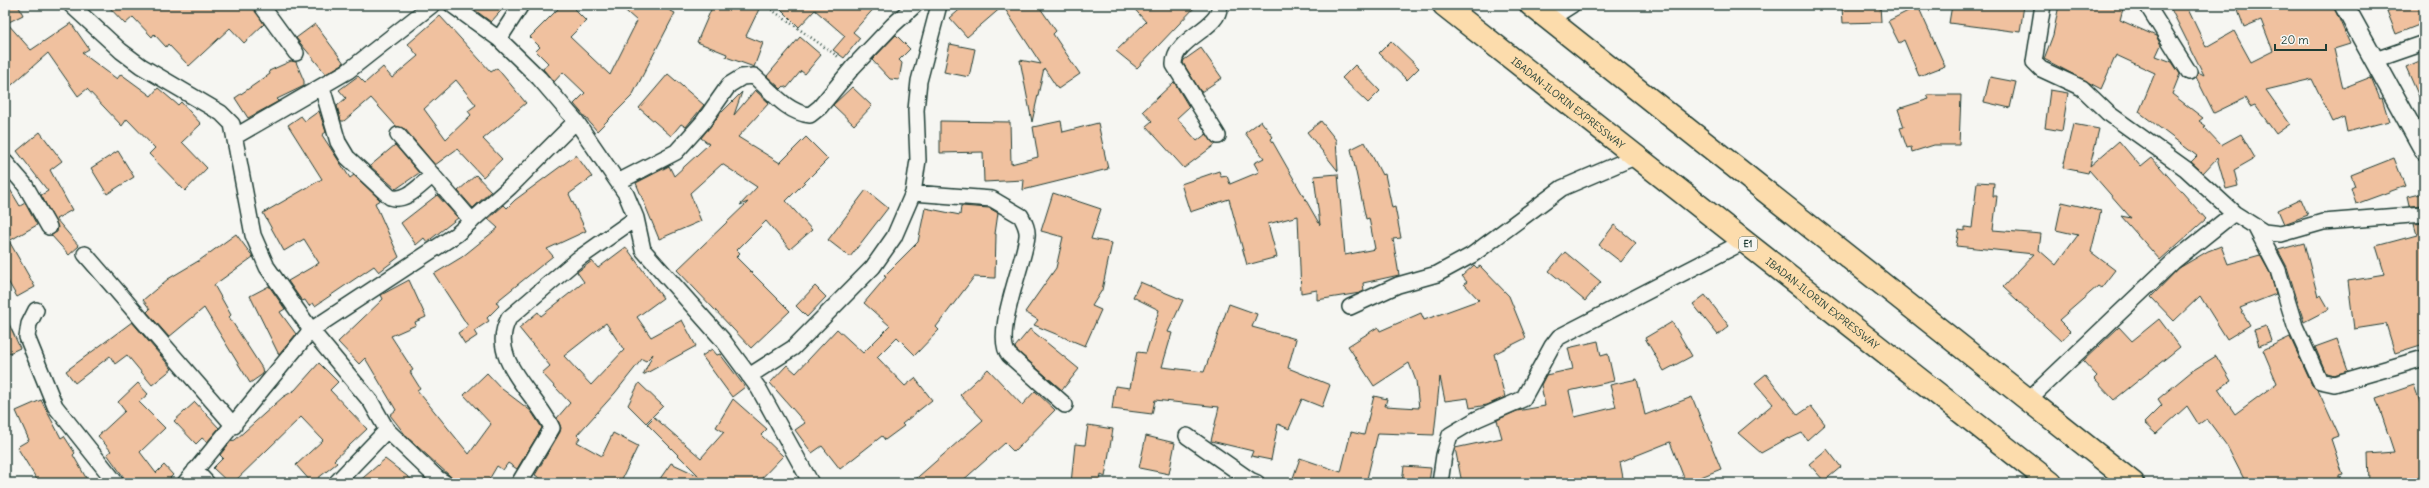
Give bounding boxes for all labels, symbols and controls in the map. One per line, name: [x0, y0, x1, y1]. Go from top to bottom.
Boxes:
scale bar: [2275, 26, 2326, 52]
text: 20 m: [2281, 32, 2309, 47]
street label: IBADAN-ILORIN EXPRESSWAY: [1508, 54, 1628, 152]
road number: E1: [1739, 237, 1757, 251]
street label: IBADAN-ILORIN EXPRESSWAY: [1763, 255, 1882, 353]

